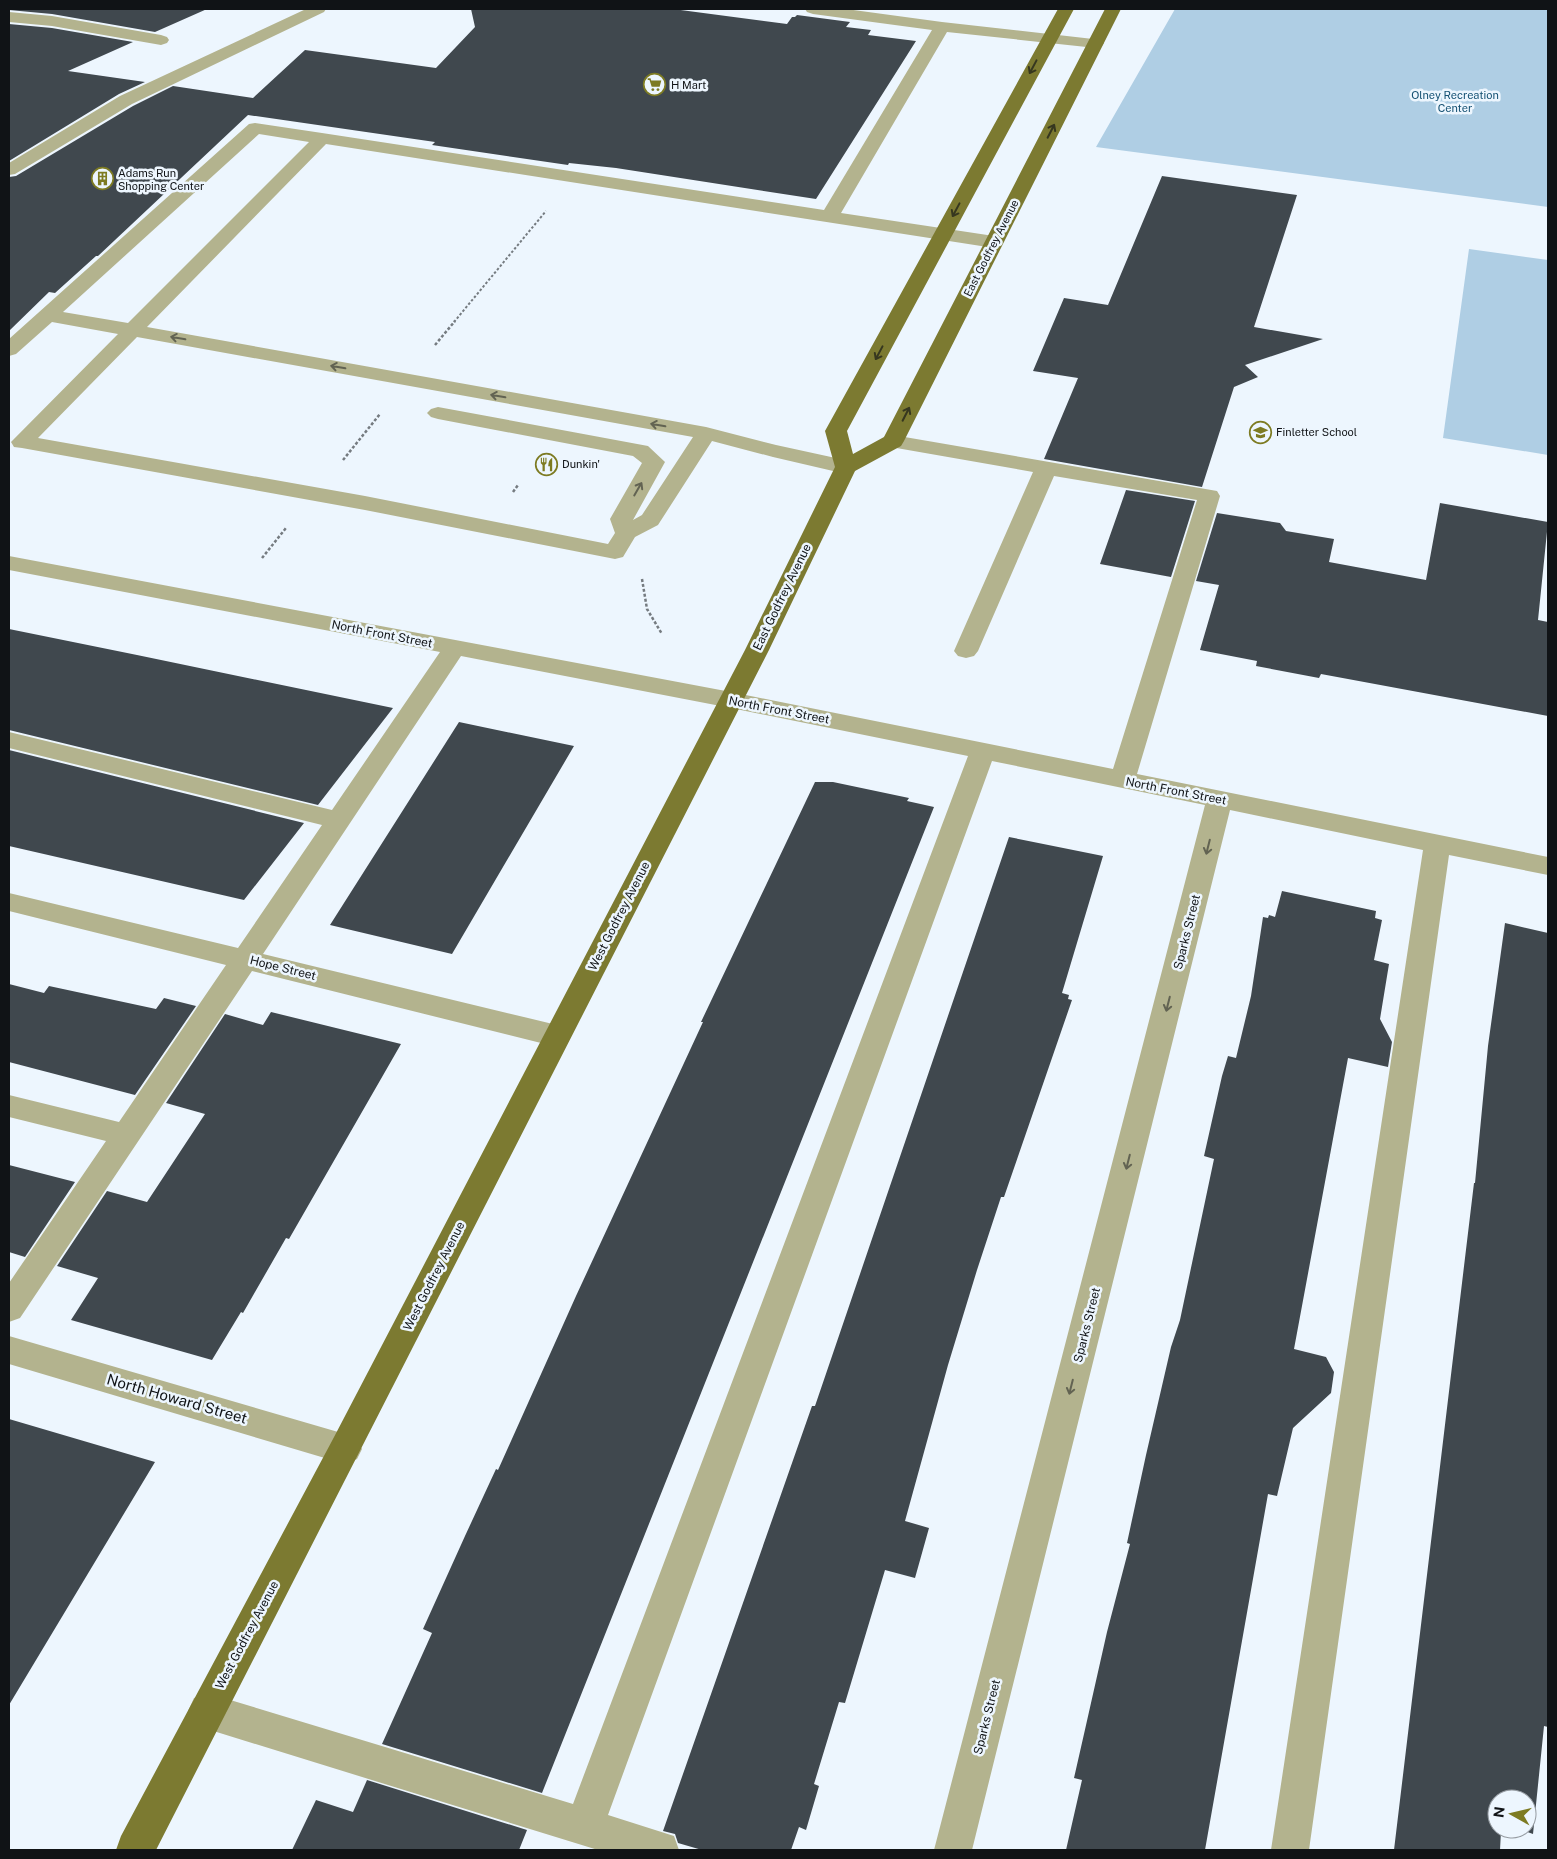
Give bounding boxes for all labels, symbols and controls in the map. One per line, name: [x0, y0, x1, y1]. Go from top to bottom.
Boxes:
one-way arrow: [1028, 59, 1038, 74]
supermarket icon: H Mart: [643, 73, 667, 97]
place label: H Mart: [671, 79, 706, 91]
park label: Olney Recreation Center: [1411, 89, 1499, 114]
one-way arrow: [1046, 124, 1056, 139]
building icon: Adams Run Shopping Center: [90, 167, 114, 191]
place label: Adams Run Shopping Center: [118, 167, 204, 192]
street label: East Godfrey Avenue: [961, 198, 1021, 298]
one-way arrow: [951, 202, 961, 217]
one-way arrow: [170, 333, 186, 343]
one-way arrow: [874, 345, 884, 360]
one-way arrow: [330, 362, 346, 372]
one-way arrow: [490, 391, 506, 400]
one-way arrow: [902, 406, 912, 421]
one-way arrow: [650, 419, 666, 429]
school or university icon: Finletter School: [1248, 420, 1272, 444]
place label: Finletter School: [1276, 426, 1357, 438]
restaurant icon: Dunkin': [534, 452, 558, 476]
place label: Dunkin': [562, 458, 600, 470]
one-way arrow: [633, 482, 643, 497]
street label: East Godfrey Avenue: [750, 541, 814, 653]
street label: North Front Street: [330, 617, 434, 651]
street label: North Front Street: [727, 693, 831, 727]
street label: North Front Street: [1124, 774, 1228, 808]
one-way arrow: [1203, 838, 1213, 854]
street label: West Godfrey Avenue: [585, 859, 653, 973]
street label: Sparks Street: [1171, 893, 1203, 971]
street label: Hope Street: [248, 953, 318, 983]
one-way arrow: [1163, 996, 1172, 1012]
one-way arrow: [1123, 1153, 1132, 1169]
street label: West Godfrey Avenue: [400, 1219, 468, 1333]
street label: Sparks Street: [1071, 1286, 1103, 1364]
street label: North Howard Street: [105, 1370, 249, 1427]
one-way arrow: [1066, 1379, 1075, 1395]
street label: West Godfrey Avenue: [213, 1578, 282, 1691]
street label: Sparks Street: [971, 1678, 1003, 1756]
north arrow: [1487, 1789, 1537, 1839]
text: N: [1490, 1806, 1508, 1819]

